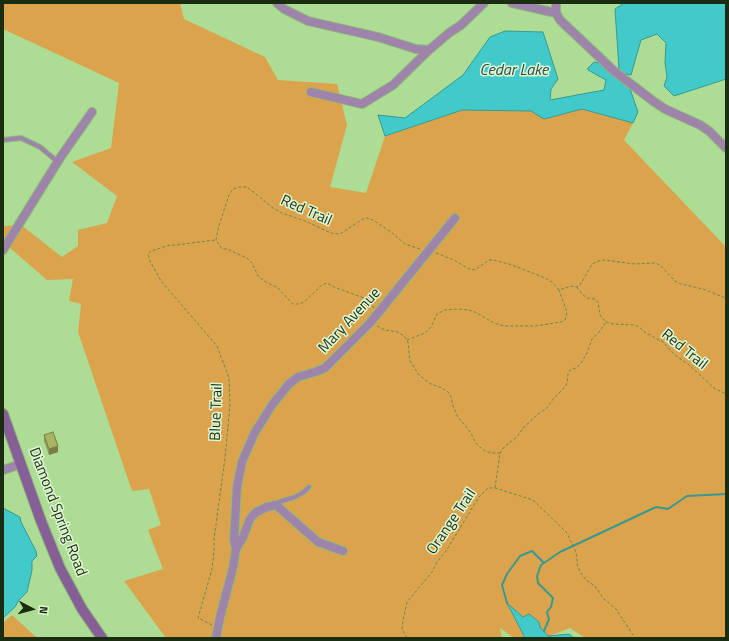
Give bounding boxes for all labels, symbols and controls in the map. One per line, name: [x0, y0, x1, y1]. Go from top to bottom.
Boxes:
water label: Cedar Lake: [480, 61, 548, 81]
street label: Red Trail: [278, 192, 334, 230]
street label: Mary Avenue: [315, 285, 385, 357]
street label: Red Trail: [657, 326, 711, 374]
street label: Blue Trail: [207, 383, 227, 441]
street label: Diamond Spring Road: [24, 445, 90, 579]
street label: Orange Trail: [423, 486, 481, 558]
north arrow: [12, 589, 52, 629]
text: N: [36, 606, 52, 615]

